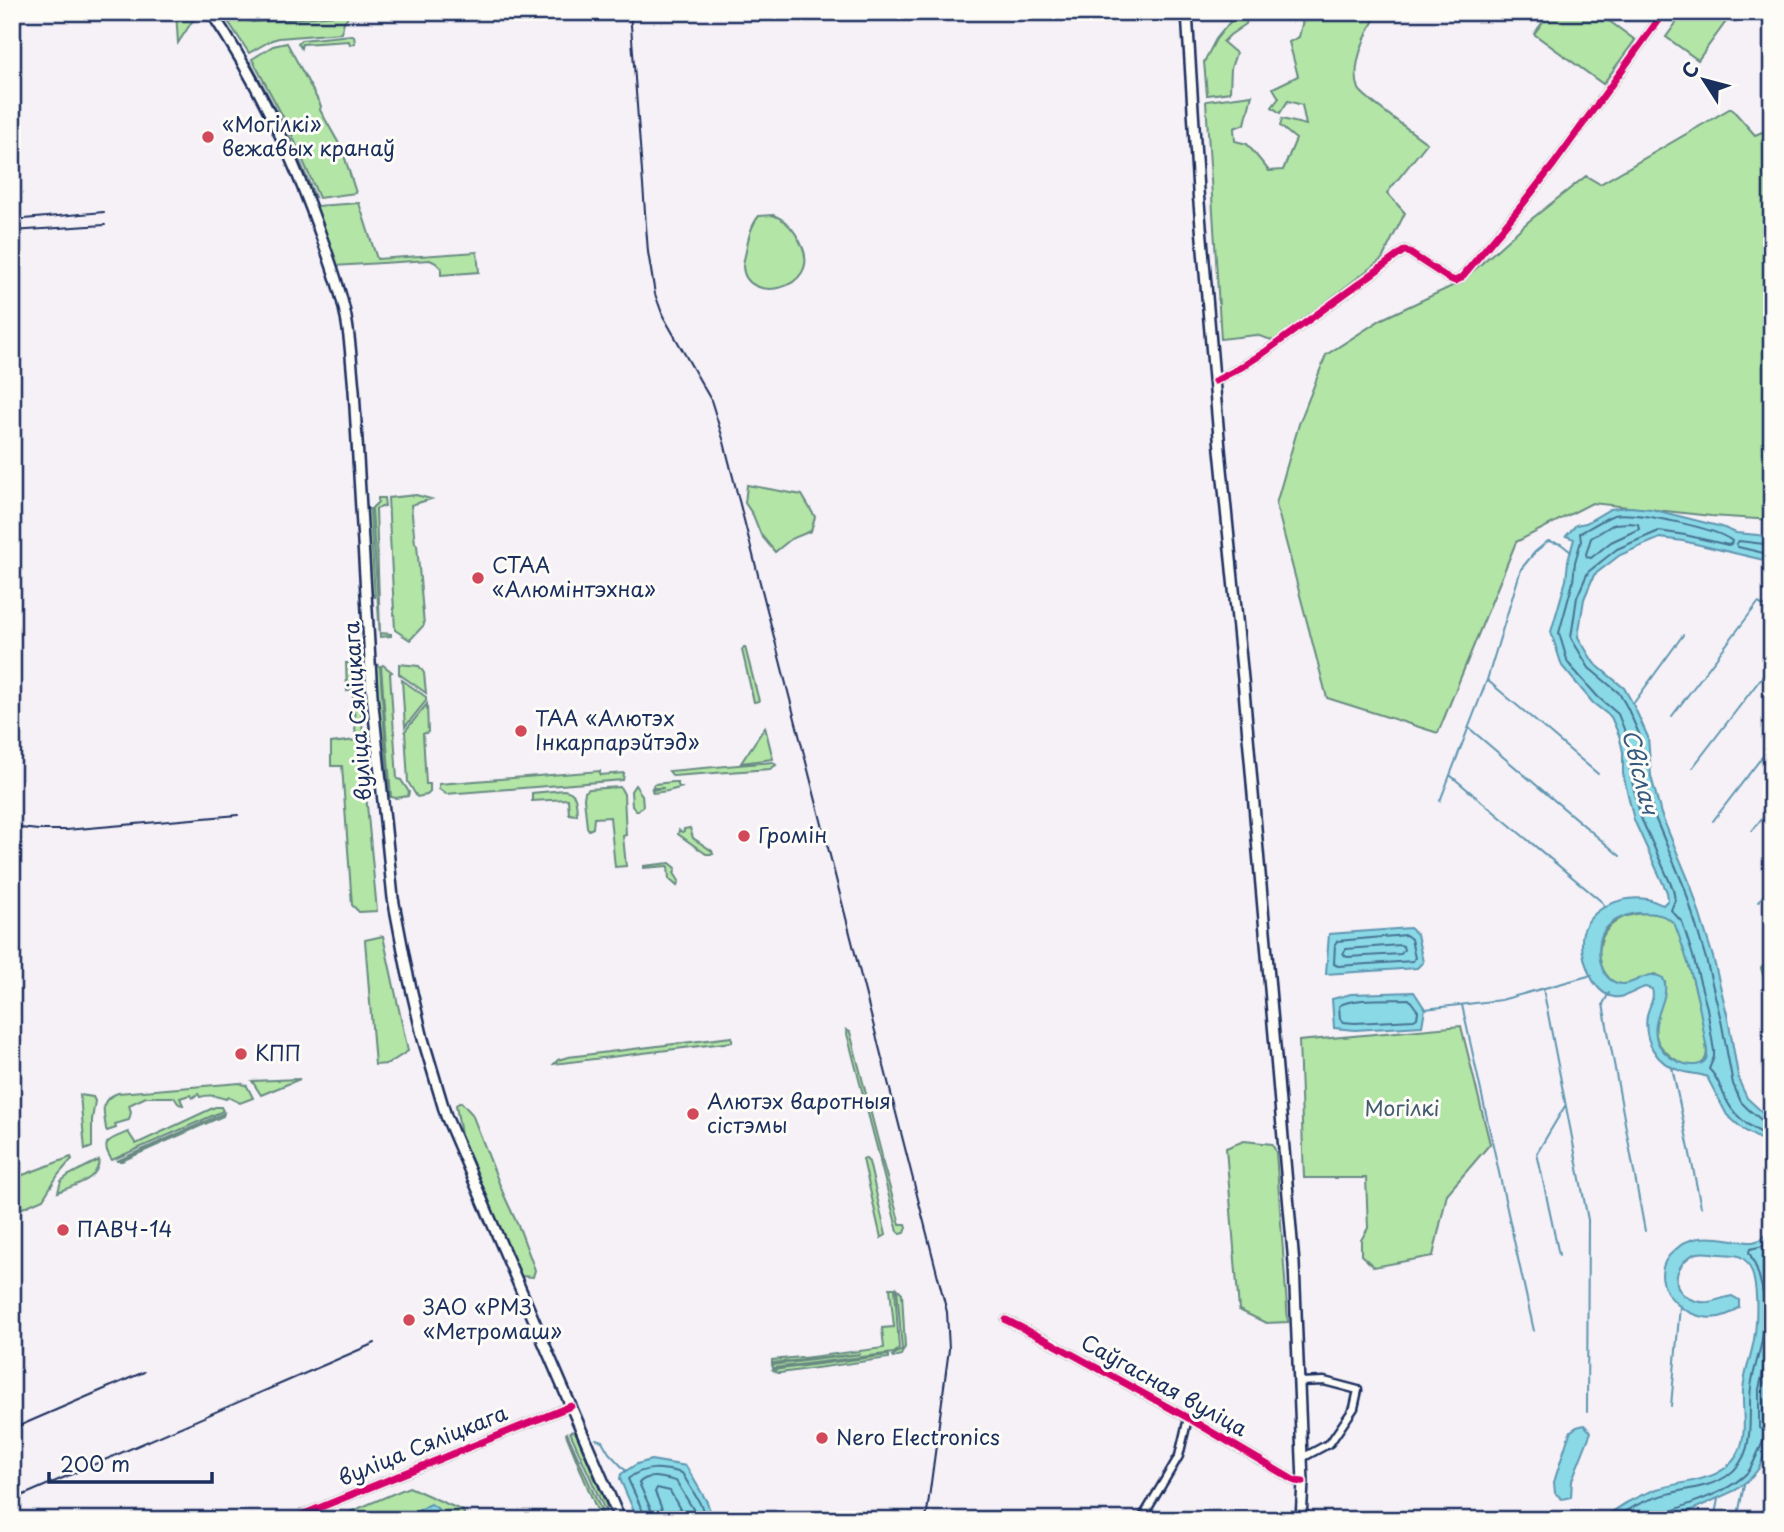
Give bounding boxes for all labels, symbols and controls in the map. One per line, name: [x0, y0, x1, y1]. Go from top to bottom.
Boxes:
north arrow: [1668, 46, 1738, 116]
text: С: [1674, 55, 1705, 83]
place label: «Могілкі» вежавых кранаў: [222, 107, 395, 163]
marker: «Могілкі» вежавых кранаў: [200, 129, 216, 145]
place label: СТАА «Алюмінтэхна»: [492, 548, 656, 604]
marker: СТАА «Алюмінтэхна»: [470, 570, 486, 586]
street label: вуліца Сяліцкага: [334, 619, 378, 802]
place label: ТАА «Алютэх Інкарпарэйтэд»: [535, 701, 699, 757]
marker: ТАА «Алютэх Інкарпарэйтэд»: [513, 723, 529, 739]
water label: Свіслач: [1614, 725, 1669, 820]
place label: Громін: [758, 818, 827, 850]
marker: Громін: [736, 828, 752, 844]
place label: КПП: [255, 1036, 301, 1068]
marker: КПП: [233, 1046, 249, 1062]
place label: Алютэх варотныя сістэмы: [707, 1084, 891, 1140]
park label: Могілкі: [1364, 1091, 1440, 1123]
marker: Алютэх варотныя сістэмы: [685, 1106, 701, 1122]
place label: ПАВЧ-14: [77, 1212, 173, 1244]
marker: ПАВЧ-14: [55, 1222, 71, 1238]
place label: ЗАО «РМЗ «Метромаш»: [423, 1290, 562, 1346]
marker: ЗАО «РМЗ «Метромаш»: [401, 1312, 417, 1328]
street label: Саўгасная вуліца: [1076, 1325, 1254, 1443]
street label: вуліца Сяліцкага: [333, 1395, 512, 1493]
place label: Nero Electronics: [836, 1420, 1000, 1452]
marker: Nero Electronics: [814, 1430, 830, 1446]
scale bar: [49, 1441, 212, 1485]
text: 200 m: [60, 1447, 130, 1479]

